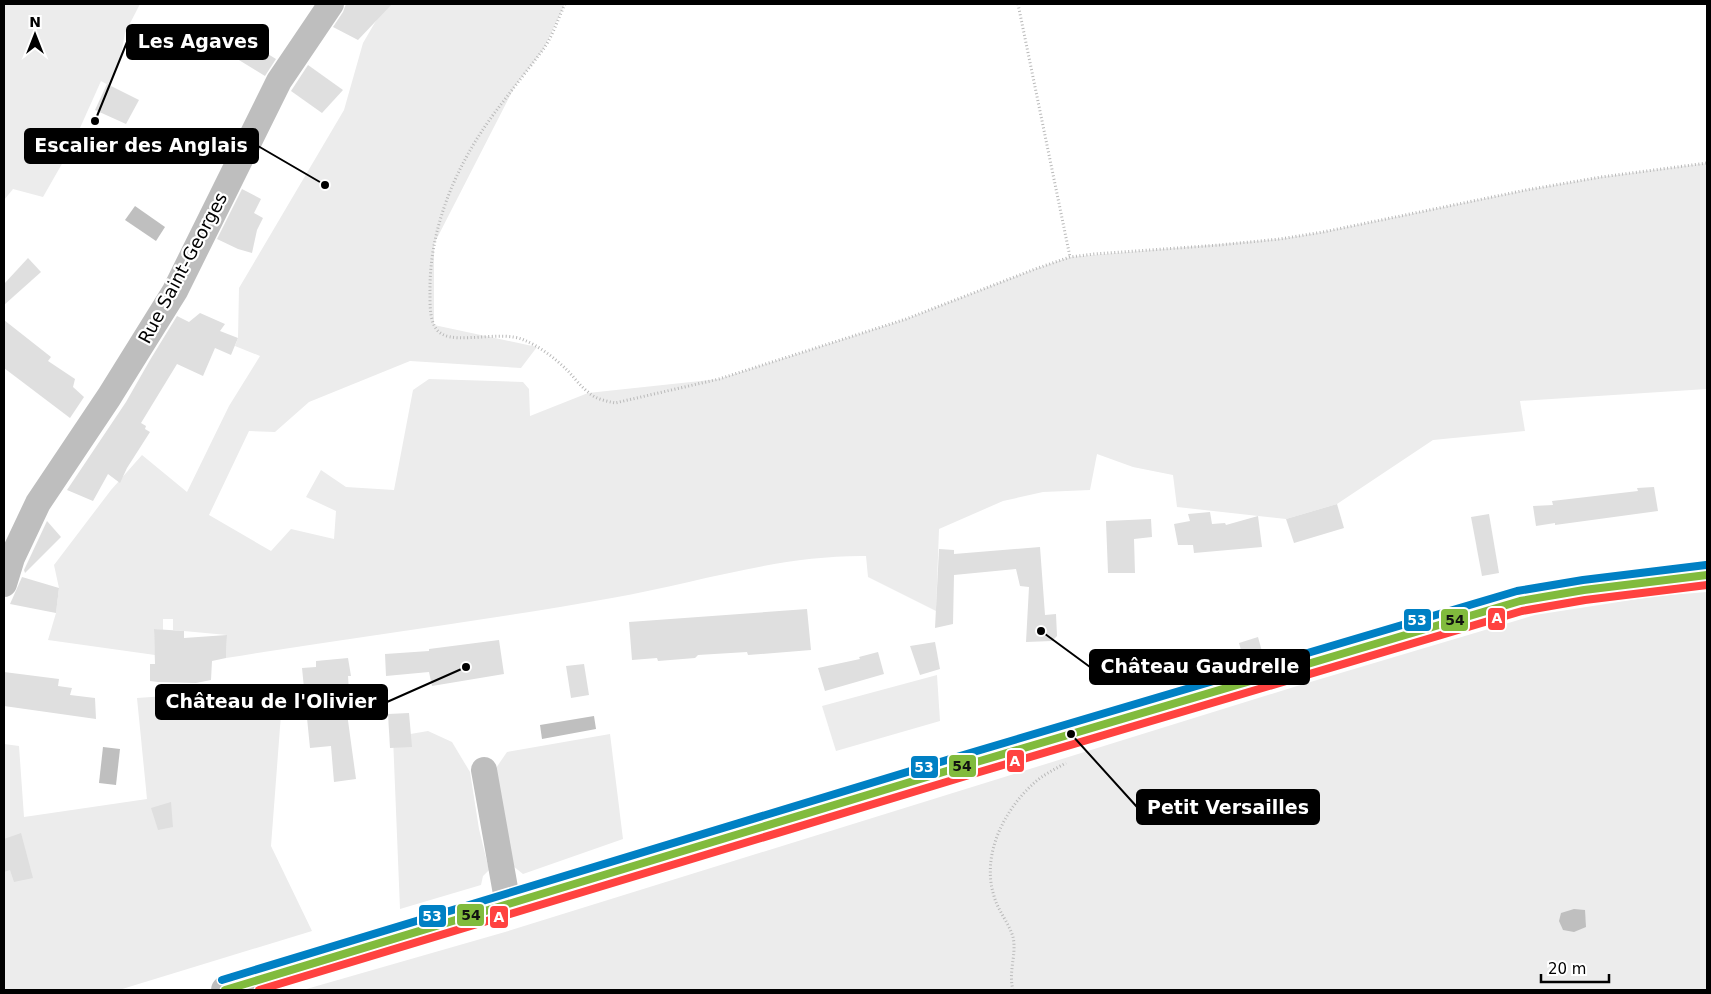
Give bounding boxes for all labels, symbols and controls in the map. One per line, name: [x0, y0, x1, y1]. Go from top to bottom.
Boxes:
north arrow: [10, 10, 60, 60]
text: N: [29, 14, 41, 30]
callout: Les Agaves: [127, 25, 268, 59]
text: Les Agaves: [138, 30, 258, 52]
callout: Escalier des Anglais: [25, 129, 258, 163]
text: Escalier des Anglais: [34, 134, 248, 156]
street label: Rue Saint-Georges: [134, 189, 231, 347]
line badge: A: [1487, 607, 1506, 631]
line badge: 53: [1403, 608, 1432, 632]
line badge: 54: [1440, 608, 1469, 632]
text: A: [1492, 610, 1503, 626]
text: 53: [1407, 612, 1427, 628]
text: 54: [1445, 612, 1465, 628]
callout: Château Gaudrelle: [1090, 650, 1309, 684]
text: Château Gaudrelle: [1101, 655, 1299, 677]
callout: Château de l'Olivier: [156, 685, 387, 719]
text: Château de l'Olivier: [166, 690, 377, 712]
line badge: A: [1006, 749, 1025, 773]
text: A: [1010, 753, 1021, 769]
line badge: 54: [948, 754, 977, 778]
line badge: 53: [910, 755, 939, 779]
text: 54: [952, 758, 972, 774]
text: 53: [914, 759, 934, 775]
callout: Petit Versailles: [1137, 790, 1319, 824]
text: Petit Versailles: [1147, 796, 1309, 818]
line badge: 54: [456, 903, 485, 927]
line badge: 53: [418, 904, 447, 928]
line badge: A: [489, 905, 509, 929]
text: 54: [461, 907, 481, 923]
text: 53: [422, 908, 442, 924]
text: A: [494, 909, 505, 925]
scale bar: [1541, 952, 1608, 984]
text: 20 m: [1548, 960, 1586, 978]

